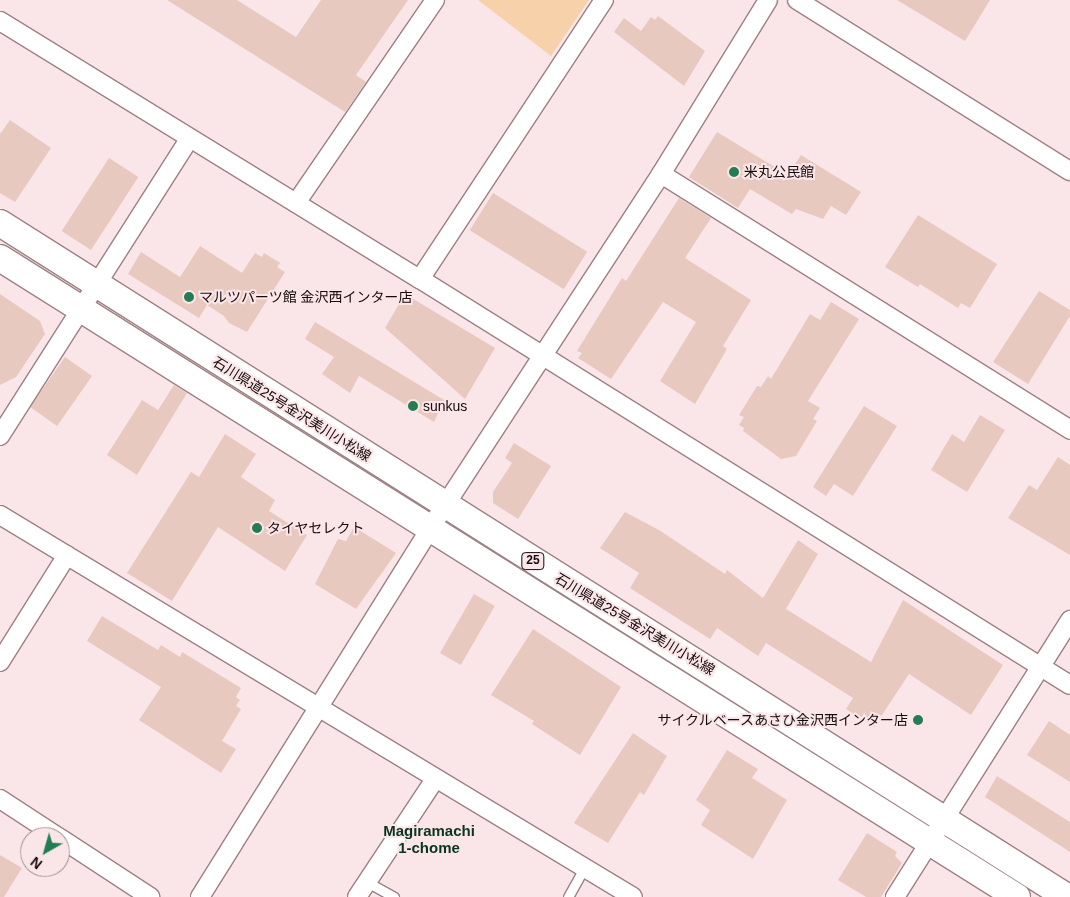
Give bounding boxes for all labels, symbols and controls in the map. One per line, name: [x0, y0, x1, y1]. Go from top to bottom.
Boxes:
place label: 米丸公民館: [744, 164, 814, 180]
marker: 米丸公民館: [728, 166, 740, 178]
place label: マルツパーツ館 金沢西インター店: [199, 289, 413, 305]
marker: マルツパーツ館 金沢西インター店: [183, 291, 195, 303]
street label: 石川県道25号金沢美川小松線: [210, 353, 374, 465]
place label: sunkus: [423, 398, 467, 414]
marker: sunkus: [407, 400, 419, 412]
place label: タイヤセレクト: [267, 520, 365, 536]
marker: タイヤセレクト: [251, 522, 263, 534]
road number: 25: [520, 552, 546, 570]
street label: 石川県道25号金沢美川小松線: [552, 570, 718, 678]
place label: サイクルベースあさひ金沢西インター店: [656, 712, 908, 728]
marker: サイクルベースあさひ金沢西インター店: [912, 714, 924, 726]
district label: Magiramachi 1-chome: [383, 821, 475, 856]
north arrow: [20, 827, 70, 877]
text: N: [27, 854, 45, 872]

